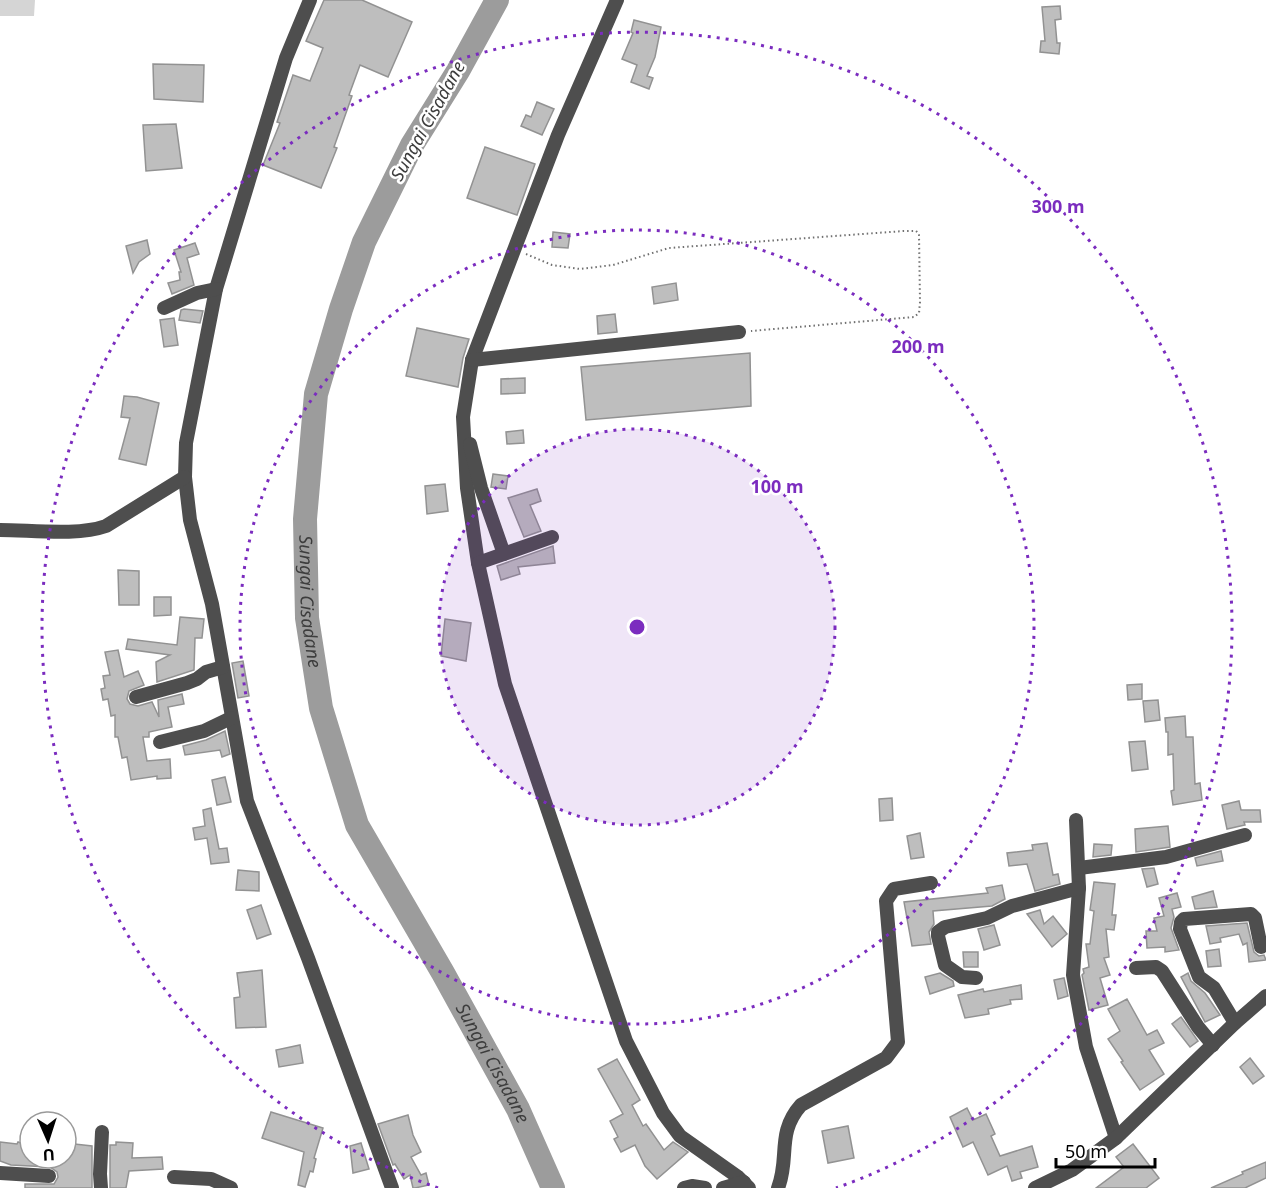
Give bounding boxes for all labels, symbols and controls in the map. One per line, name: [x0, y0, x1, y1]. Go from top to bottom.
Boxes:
water label: Sungai Cisadane: [384, 56, 470, 185]
text: 300 m: [1031, 194, 1085, 218]
text: 200 m: [891, 334, 945, 358]
text: 100 m: [750, 474, 804, 498]
water label: Sungai Cisadane: [294, 535, 328, 669]
centre of rings: [627, 617, 647, 637]
water label: Sungai Cisadane: [451, 999, 536, 1127]
north arrow: [18, 1110, 78, 1170]
scale bar: [1056, 1131, 1155, 1169]
text: 50 m: [1065, 1139, 1107, 1163]
text: U: [42, 1144, 55, 1166]

